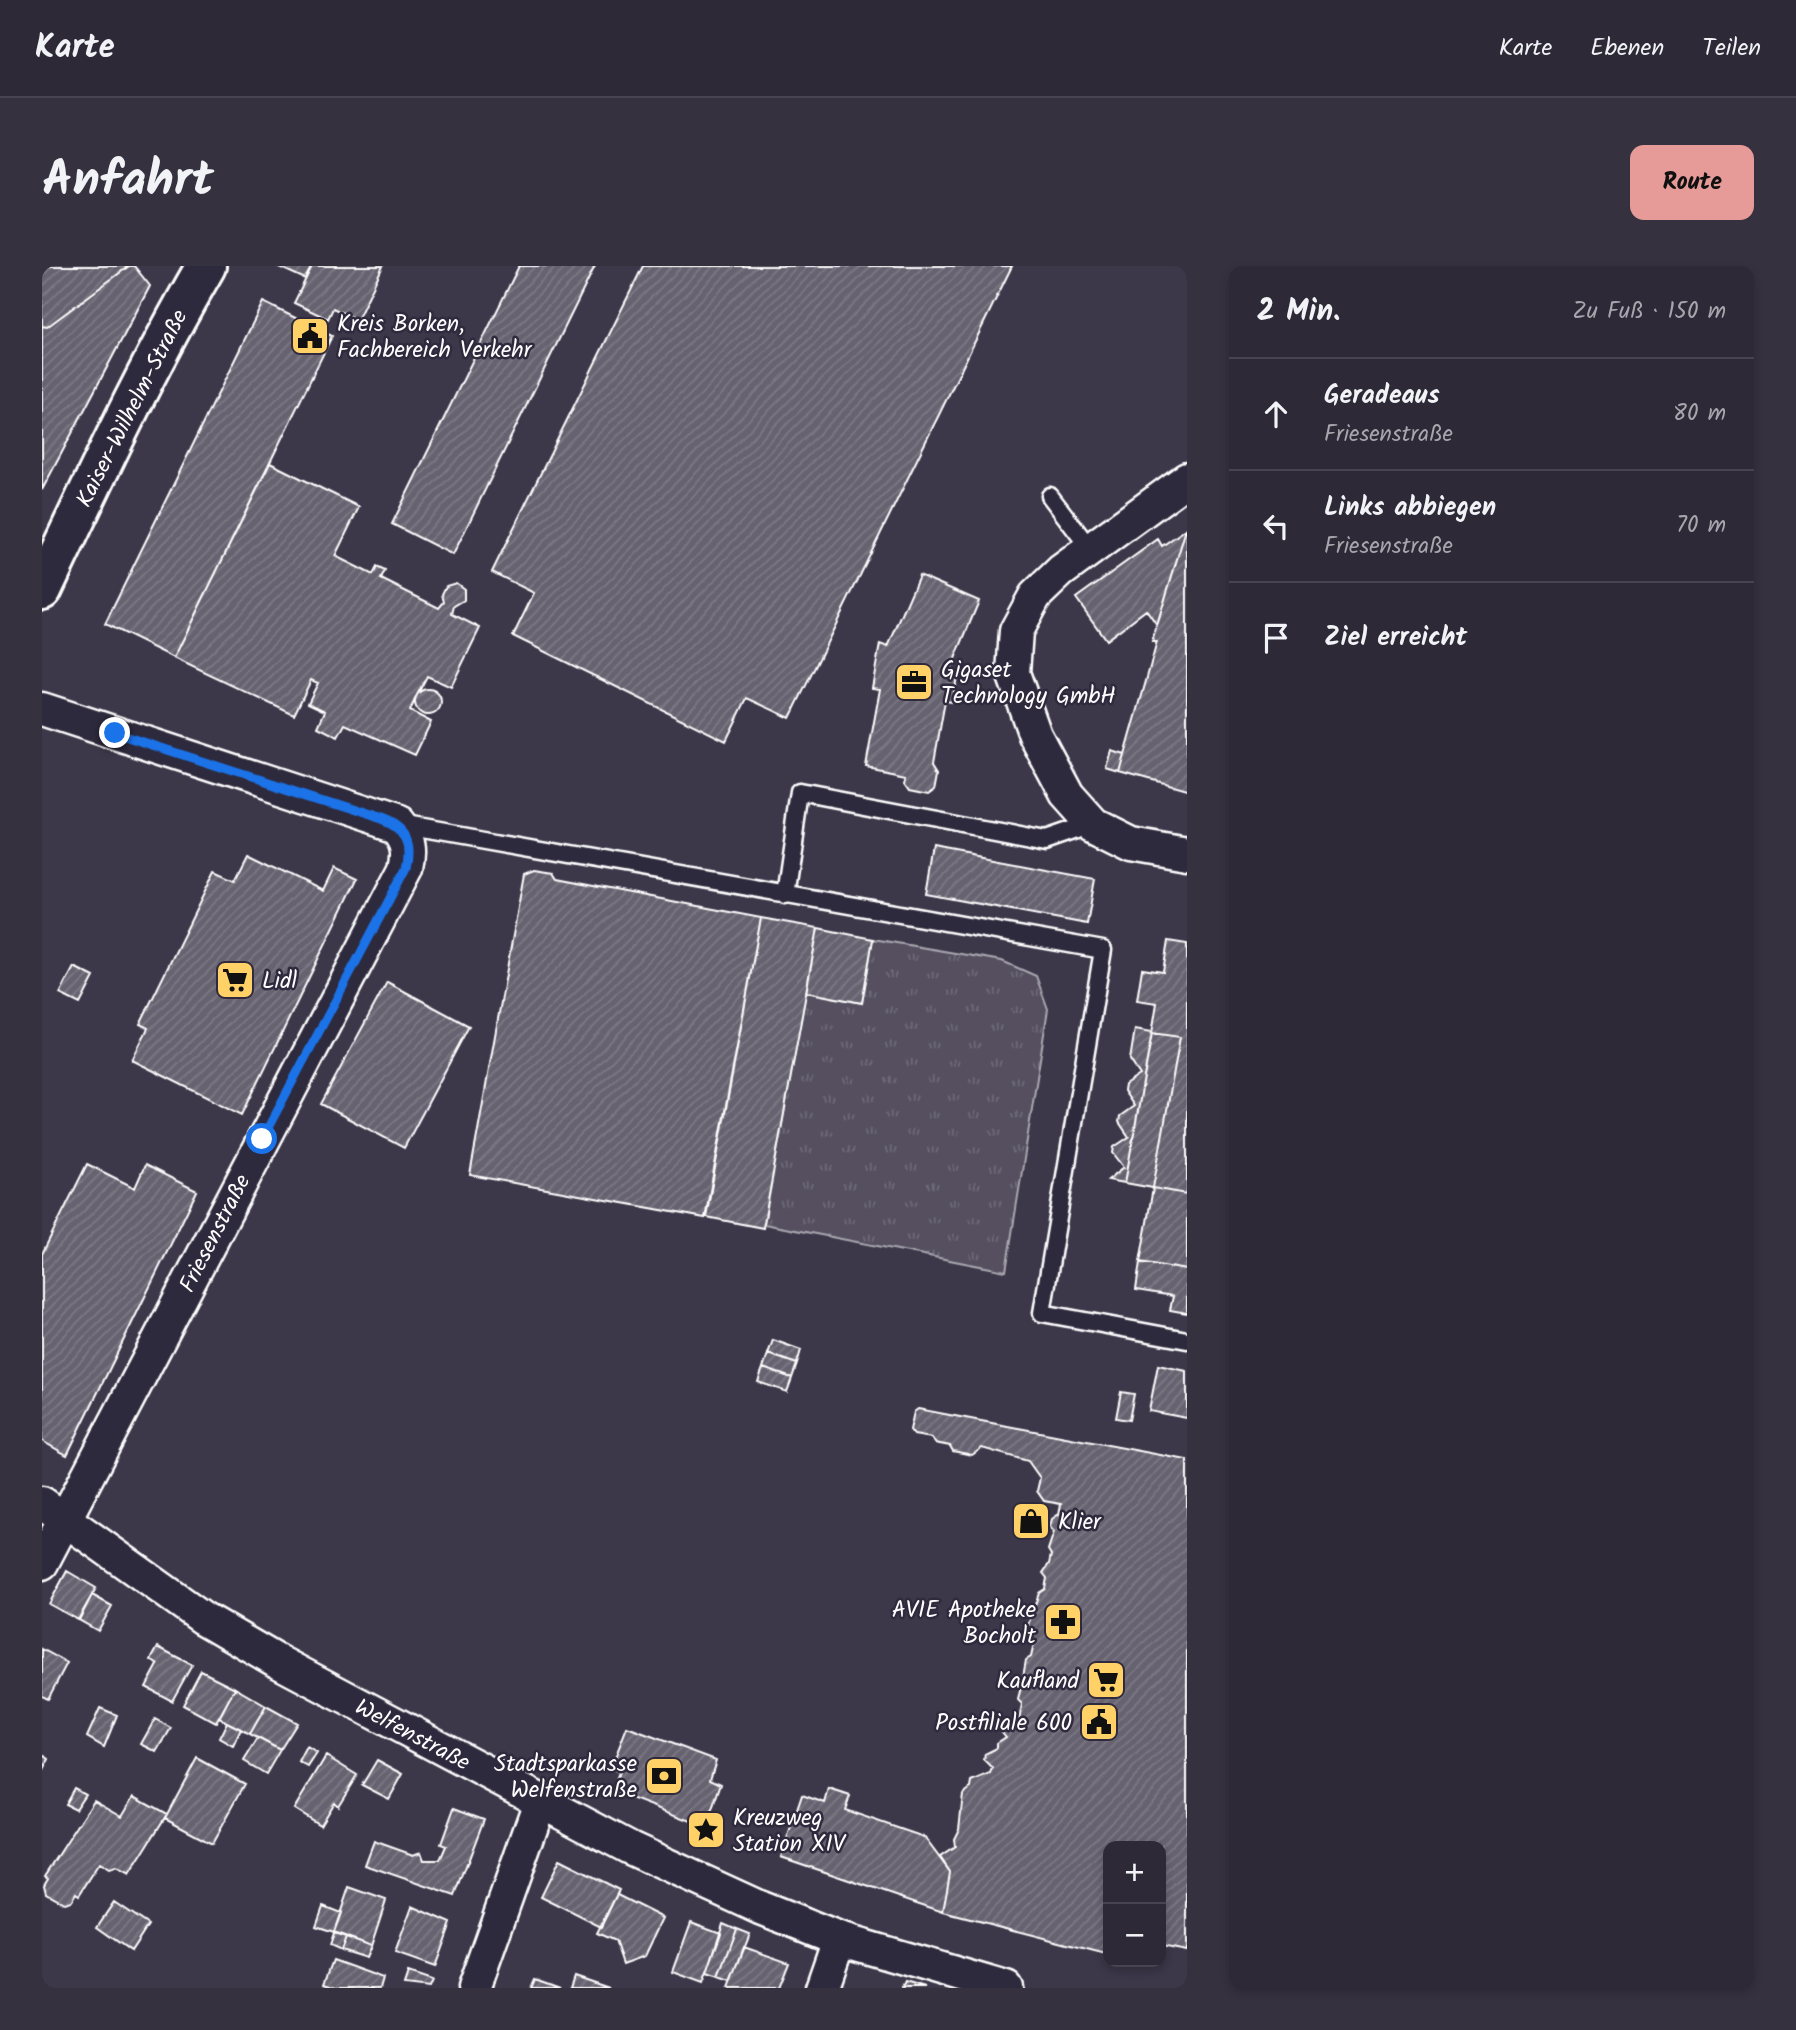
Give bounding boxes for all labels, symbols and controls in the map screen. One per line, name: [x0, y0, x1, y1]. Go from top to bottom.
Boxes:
text: Karte: [35, 22, 115, 75]
text: Karte: [1499, 29, 1552, 68]
text: Ebenen: [1590, 29, 1664, 68]
text: Teilen: [1702, 29, 1761, 68]
text: Anfahrt: [42, 143, 214, 221]
button: Route: [1630, 145, 1754, 220]
text: 2 Min.: [1257, 288, 1340, 336]
text: Zu Fuß · 150 m: [1572, 294, 1726, 330]
street label: Kaiser-Wilhelm-Straße: [67, 304, 198, 514]
place label: Kreis Borken, Fachbereich Verkehr: [337, 307, 533, 369]
public building icon: Kreis Borken, Fachbereich Verkehr: [289, 315, 331, 357]
text: Geradeaus: [1324, 375, 1440, 417]
icon: ahead: [1257, 395, 1295, 433]
text: 80 m: [1673, 396, 1726, 432]
text: Friesenstraße: [1324, 417, 1453, 453]
text: Links abbiegen: [1324, 487, 1496, 529]
icon: left: [1257, 507, 1295, 545]
text: 70 m: [1676, 508, 1726, 544]
text: Friesenstraße: [1324, 529, 1453, 565]
text: Ziel erreicht: [1324, 617, 1467, 659]
icon: arrive: [1257, 619, 1295, 657]
place label: Gigaset Technology GmbH: [941, 653, 1116, 715]
office icon: Gigaset Technology GmbH: [893, 661, 935, 703]
route end: [99, 717, 130, 748]
supermarket icon: Lidl: [214, 959, 256, 1001]
place label: Lidl: [262, 964, 298, 1000]
route start: [246, 1123, 277, 1154]
street label: Friesenstraße: [171, 1168, 261, 1299]
shop icon: Klier: [1010, 1500, 1052, 1542]
place label: Klier: [1058, 1505, 1102, 1541]
place label: AVIE Apotheke Bocholt: [892, 1593, 1037, 1655]
pharmacy icon: AVIE Apotheke Bocholt: [1042, 1601, 1084, 1643]
supermarket icon: Kaufland: [1085, 1659, 1127, 1701]
place label: Kaufland: [997, 1664, 1080, 1700]
street label: Welfenstraße: [348, 1690, 476, 1781]
public building icon: Postfiliale 600: [1078, 1701, 1120, 1743]
place label: Postfiliale 600: [935, 1706, 1072, 1742]
place label: Stadtsparkasse Welfenstraße: [494, 1747, 637, 1809]
bank icon: Stadtsparkasse Welfenstraße: [643, 1755, 685, 1797]
place label: Kreuzweg Station XIV: [733, 1801, 847, 1863]
place icon: Kreuzweg Station XIV: [685, 1809, 727, 1851]
map controls: [1103, 1841, 1166, 1967]
button: +: [1103, 1841, 1166, 1904]
button: −: [1103, 1904, 1166, 1967]

